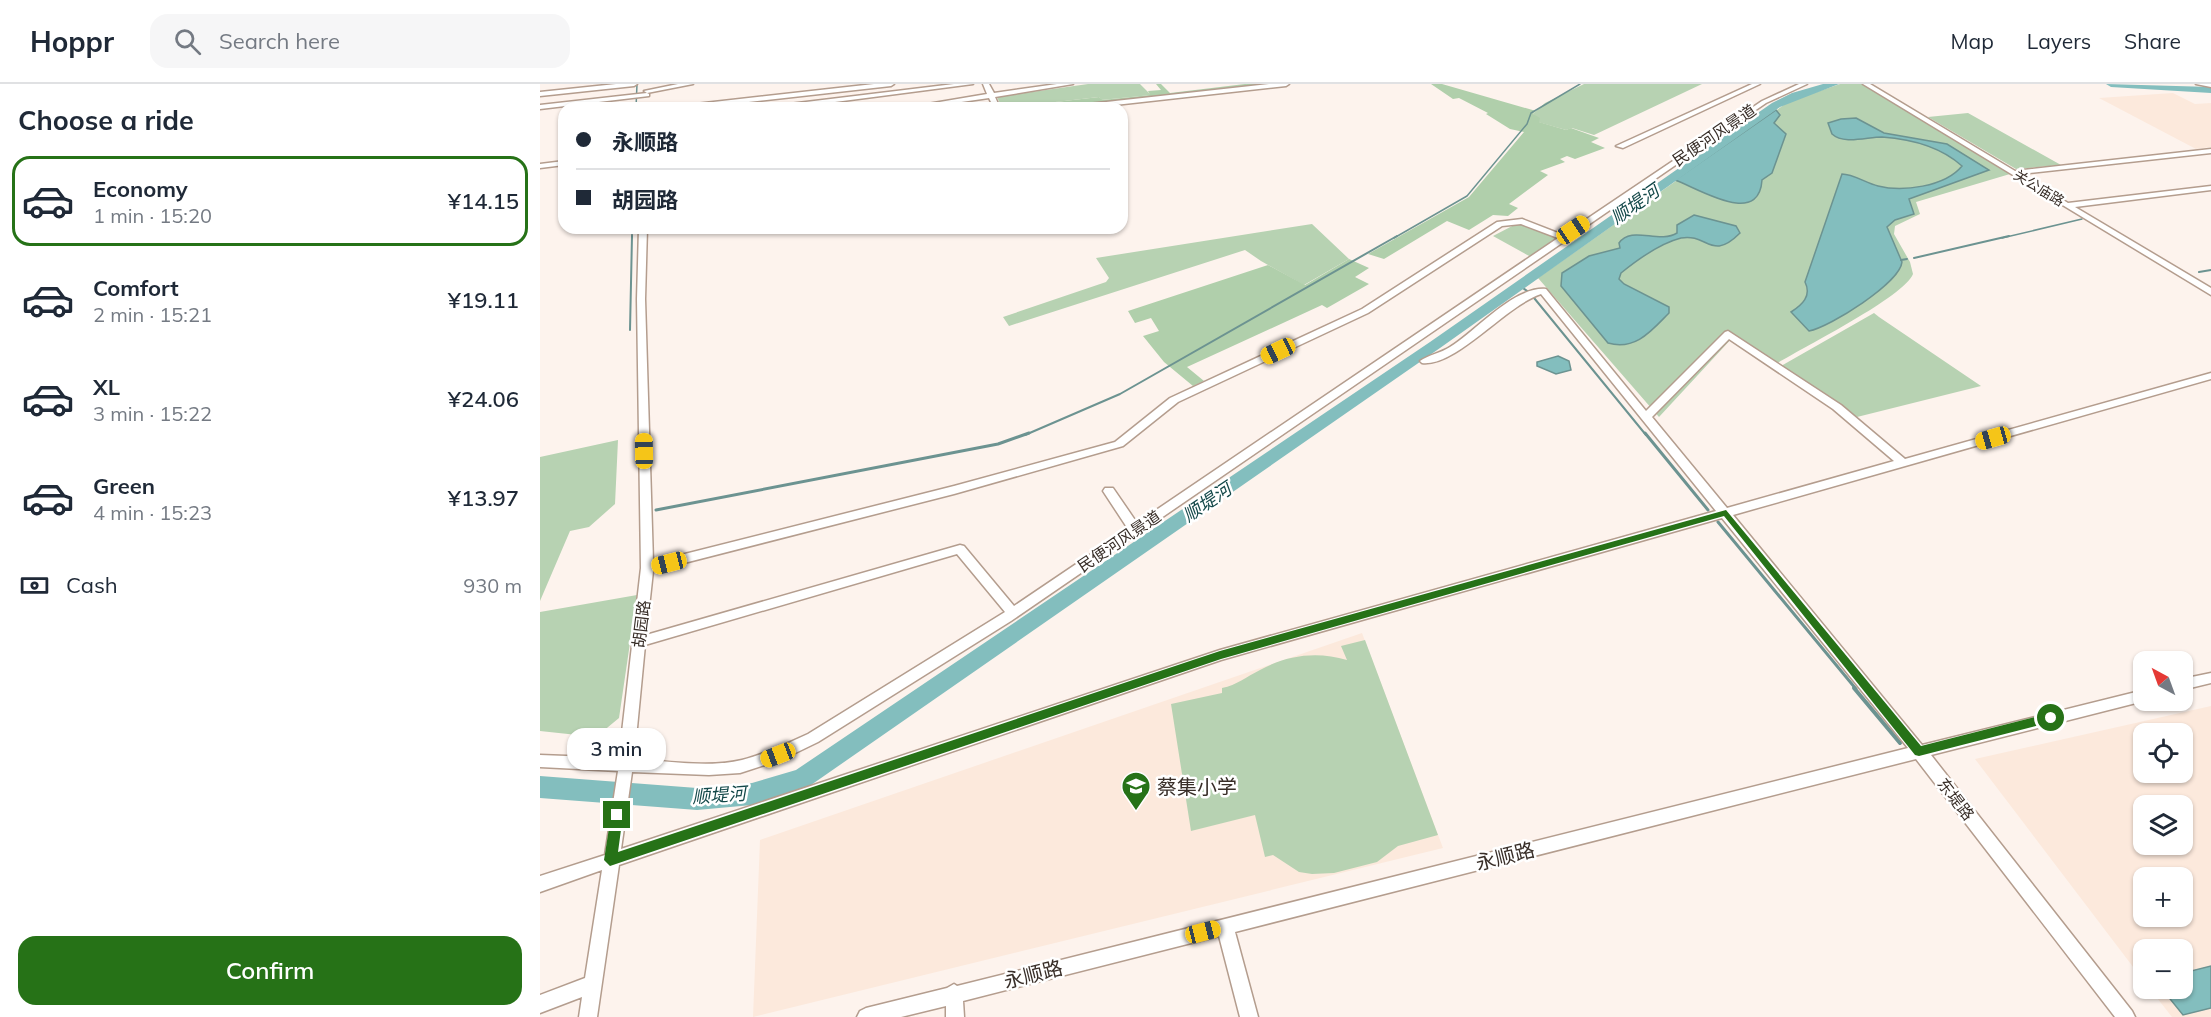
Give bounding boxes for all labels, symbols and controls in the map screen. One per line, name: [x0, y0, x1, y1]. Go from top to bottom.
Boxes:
search box: [150, 14, 570, 68]
text: Hoppr: [30, 24, 114, 59]
icon: search: [171, 25, 204, 58]
text: Search here: [219, 27, 340, 55]
text: Map: [1951, 28, 1994, 54]
text: Layers: [2027, 28, 2091, 54]
text: Share: [2124, 28, 2181, 54]
street label: 民便河风景道: [1669, 100, 1759, 170]
text: Choose a ride: [18, 103, 194, 137]
text: 永顺路: [612, 128, 678, 156]
street label: 关公庙路: [2010, 166, 2068, 210]
icon: car: [21, 174, 75, 228]
text: Economy: [93, 175, 188, 203]
water label: 顺堤河: [1606, 177, 1666, 229]
text: 胡园路: [612, 186, 678, 214]
text: ¥14.15: [448, 187, 519, 215]
text: 1 min · 15:20: [93, 203, 212, 228]
car: [1553, 212, 1593, 248]
icon: car: [21, 273, 75, 327]
text: Comfort: [93, 274, 179, 302]
text: ¥19.11: [448, 286, 519, 314]
text: 2 min · 15:21: [93, 302, 212, 327]
car: [1258, 335, 1298, 367]
icon: car: [21, 372, 75, 426]
text: XL: [93, 373, 120, 401]
text: ¥24.06: [448, 385, 519, 413]
text: 3 min · 15:22: [93, 401, 212, 426]
car: [1973, 424, 2013, 452]
car: [635, 433, 653, 469]
icon: car: [21, 471, 75, 525]
text: Green: [93, 472, 155, 500]
water label: 顺堤河: [1178, 476, 1238, 527]
text: ¥13.97: [448, 484, 519, 512]
text: 4 min · 15:23: [93, 500, 212, 525]
street label: 民便河风景道: [1074, 506, 1164, 576]
car: [649, 550, 689, 576]
icon: cash: [18, 569, 51, 602]
text: Cash: [66, 571, 118, 599]
text: 930 m: [463, 573, 522, 598]
street label: 胡园路: [628, 599, 654, 649]
north arrow: [2133, 651, 2193, 711]
map controls: [2133, 651, 2193, 999]
route start: [2037, 704, 2064, 731]
button: locate: [2133, 723, 2193, 783]
callout: 3 min: [568, 728, 667, 770]
text: 3 min: [591, 736, 642, 761]
car: [758, 740, 798, 770]
school or university icon: 蔡集小学: [1120, 770, 1152, 812]
place label: 蔡集小学: [1157, 774, 1237, 799]
street label: 东堤路: [1933, 774, 1979, 824]
water label: 顺堤河: [691, 781, 750, 808]
button: layers: [2133, 795, 2193, 855]
route end: [603, 801, 630, 828]
street label: 永顺路: [1473, 837, 1537, 875]
button: +: [2133, 867, 2193, 927]
car: [1183, 919, 1223, 945]
button: Confirm: [18, 936, 522, 1005]
button: −: [2133, 939, 2193, 999]
street label: 永顺路: [1001, 955, 1065, 993]

